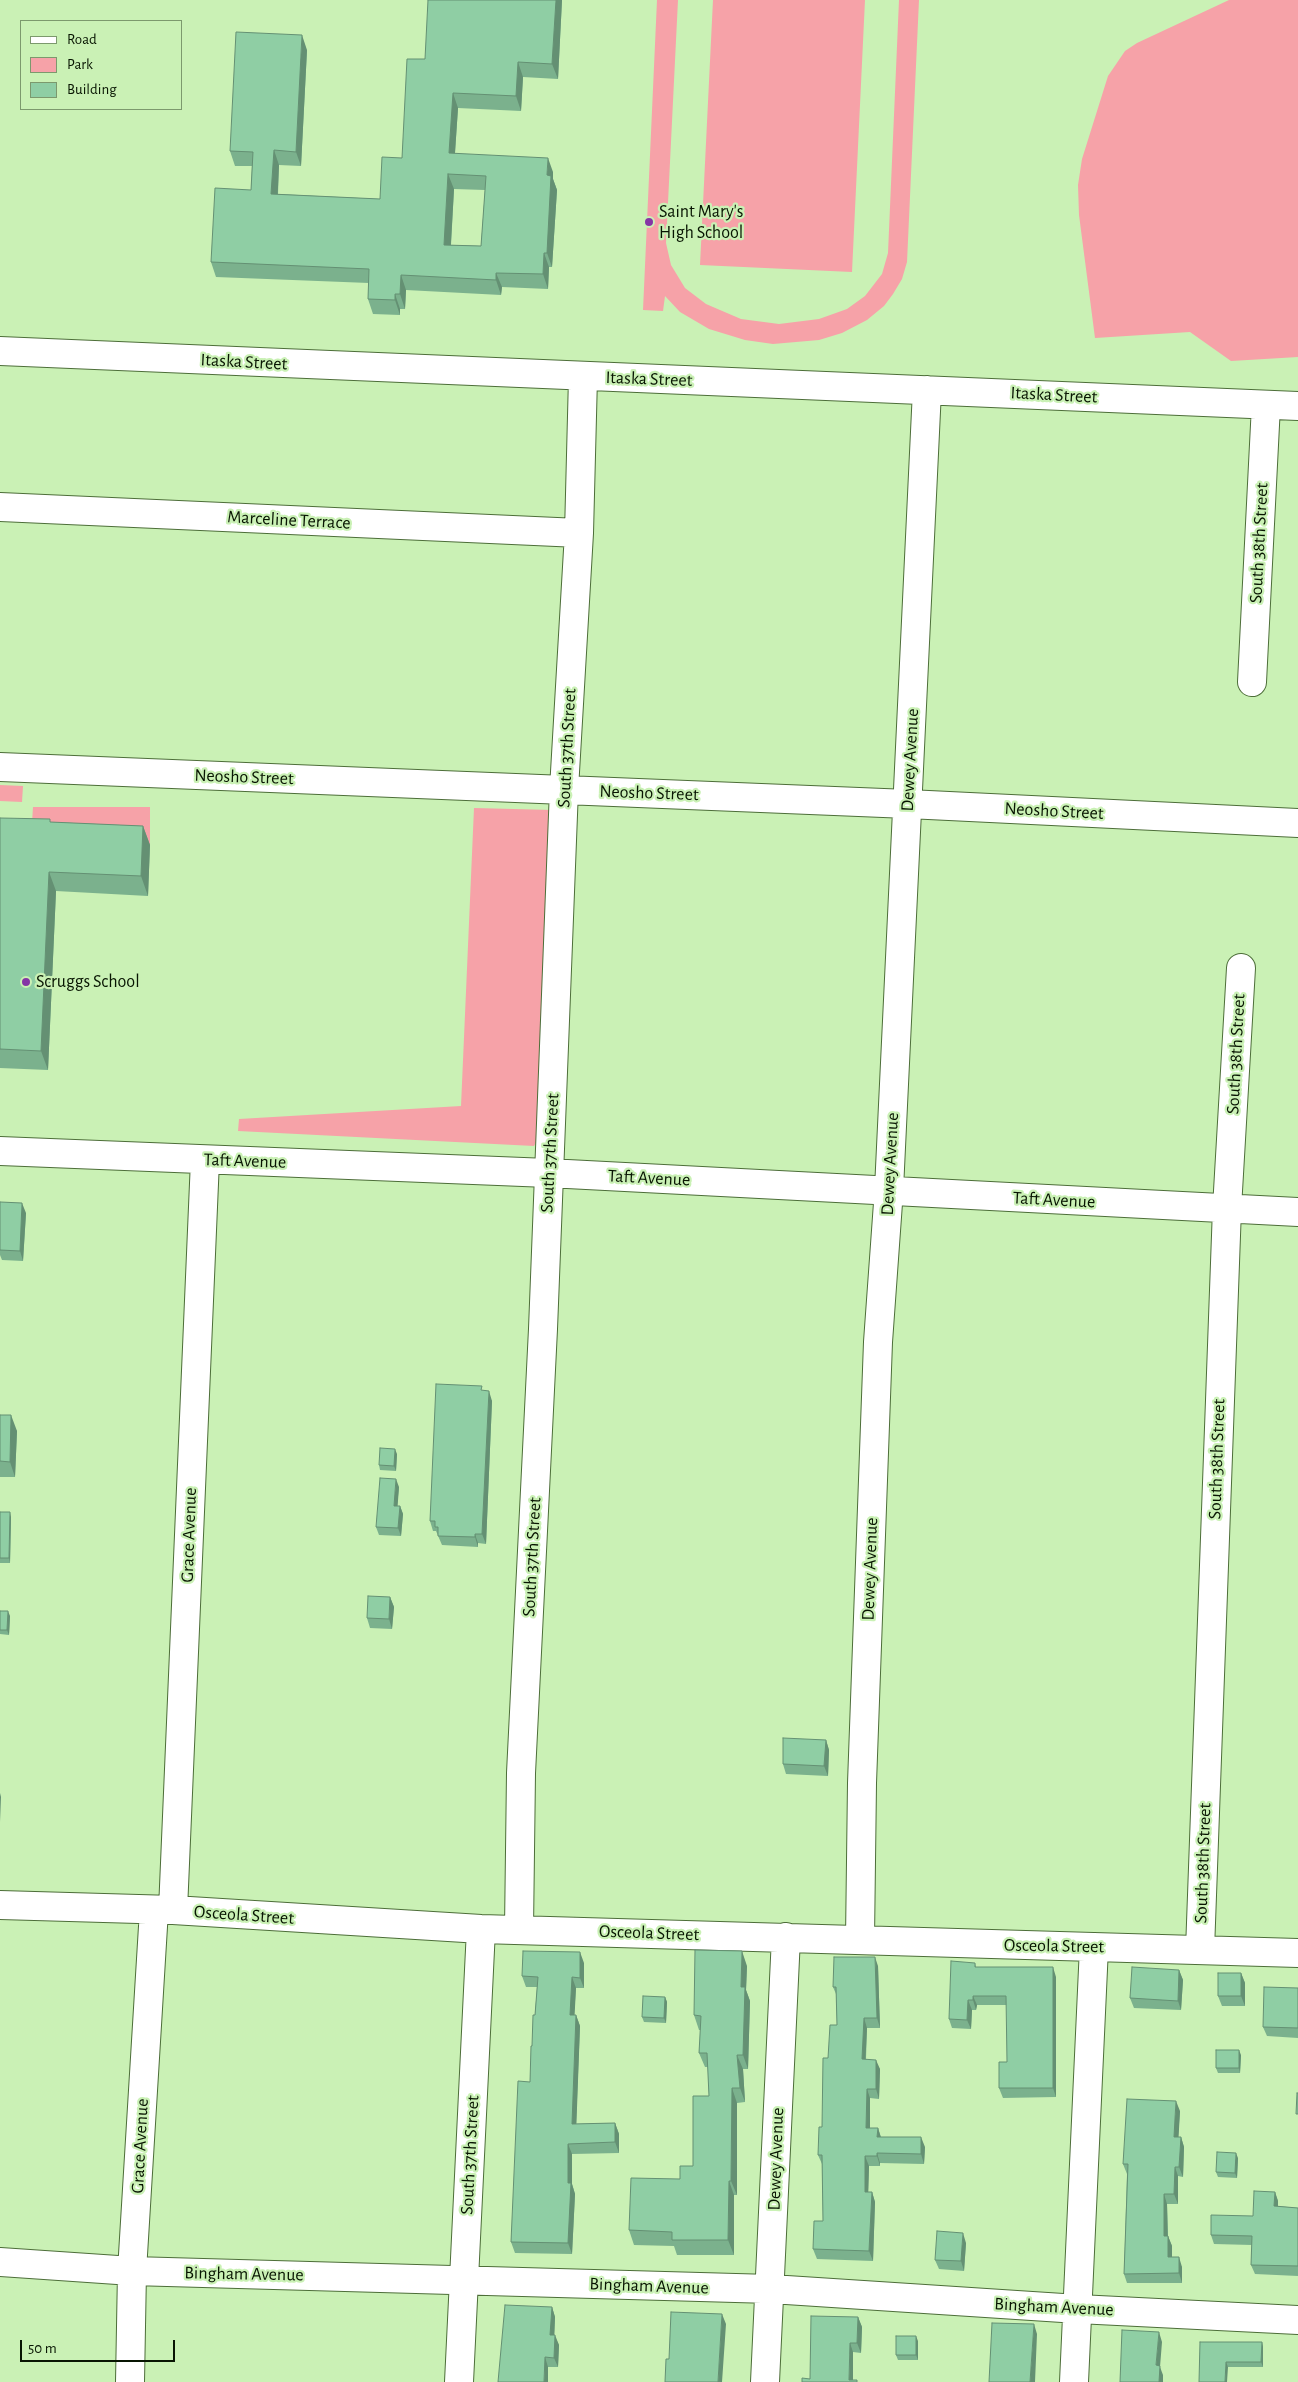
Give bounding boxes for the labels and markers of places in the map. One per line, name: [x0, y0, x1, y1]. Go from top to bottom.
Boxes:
place label: Saint Mary's High School: [659, 201, 743, 243]
marker: Saint Mary's High School: [643, 216, 655, 228]
place label: Scruggs School: [36, 971, 140, 993]
marker: Scruggs School: [20, 976, 32, 988]

